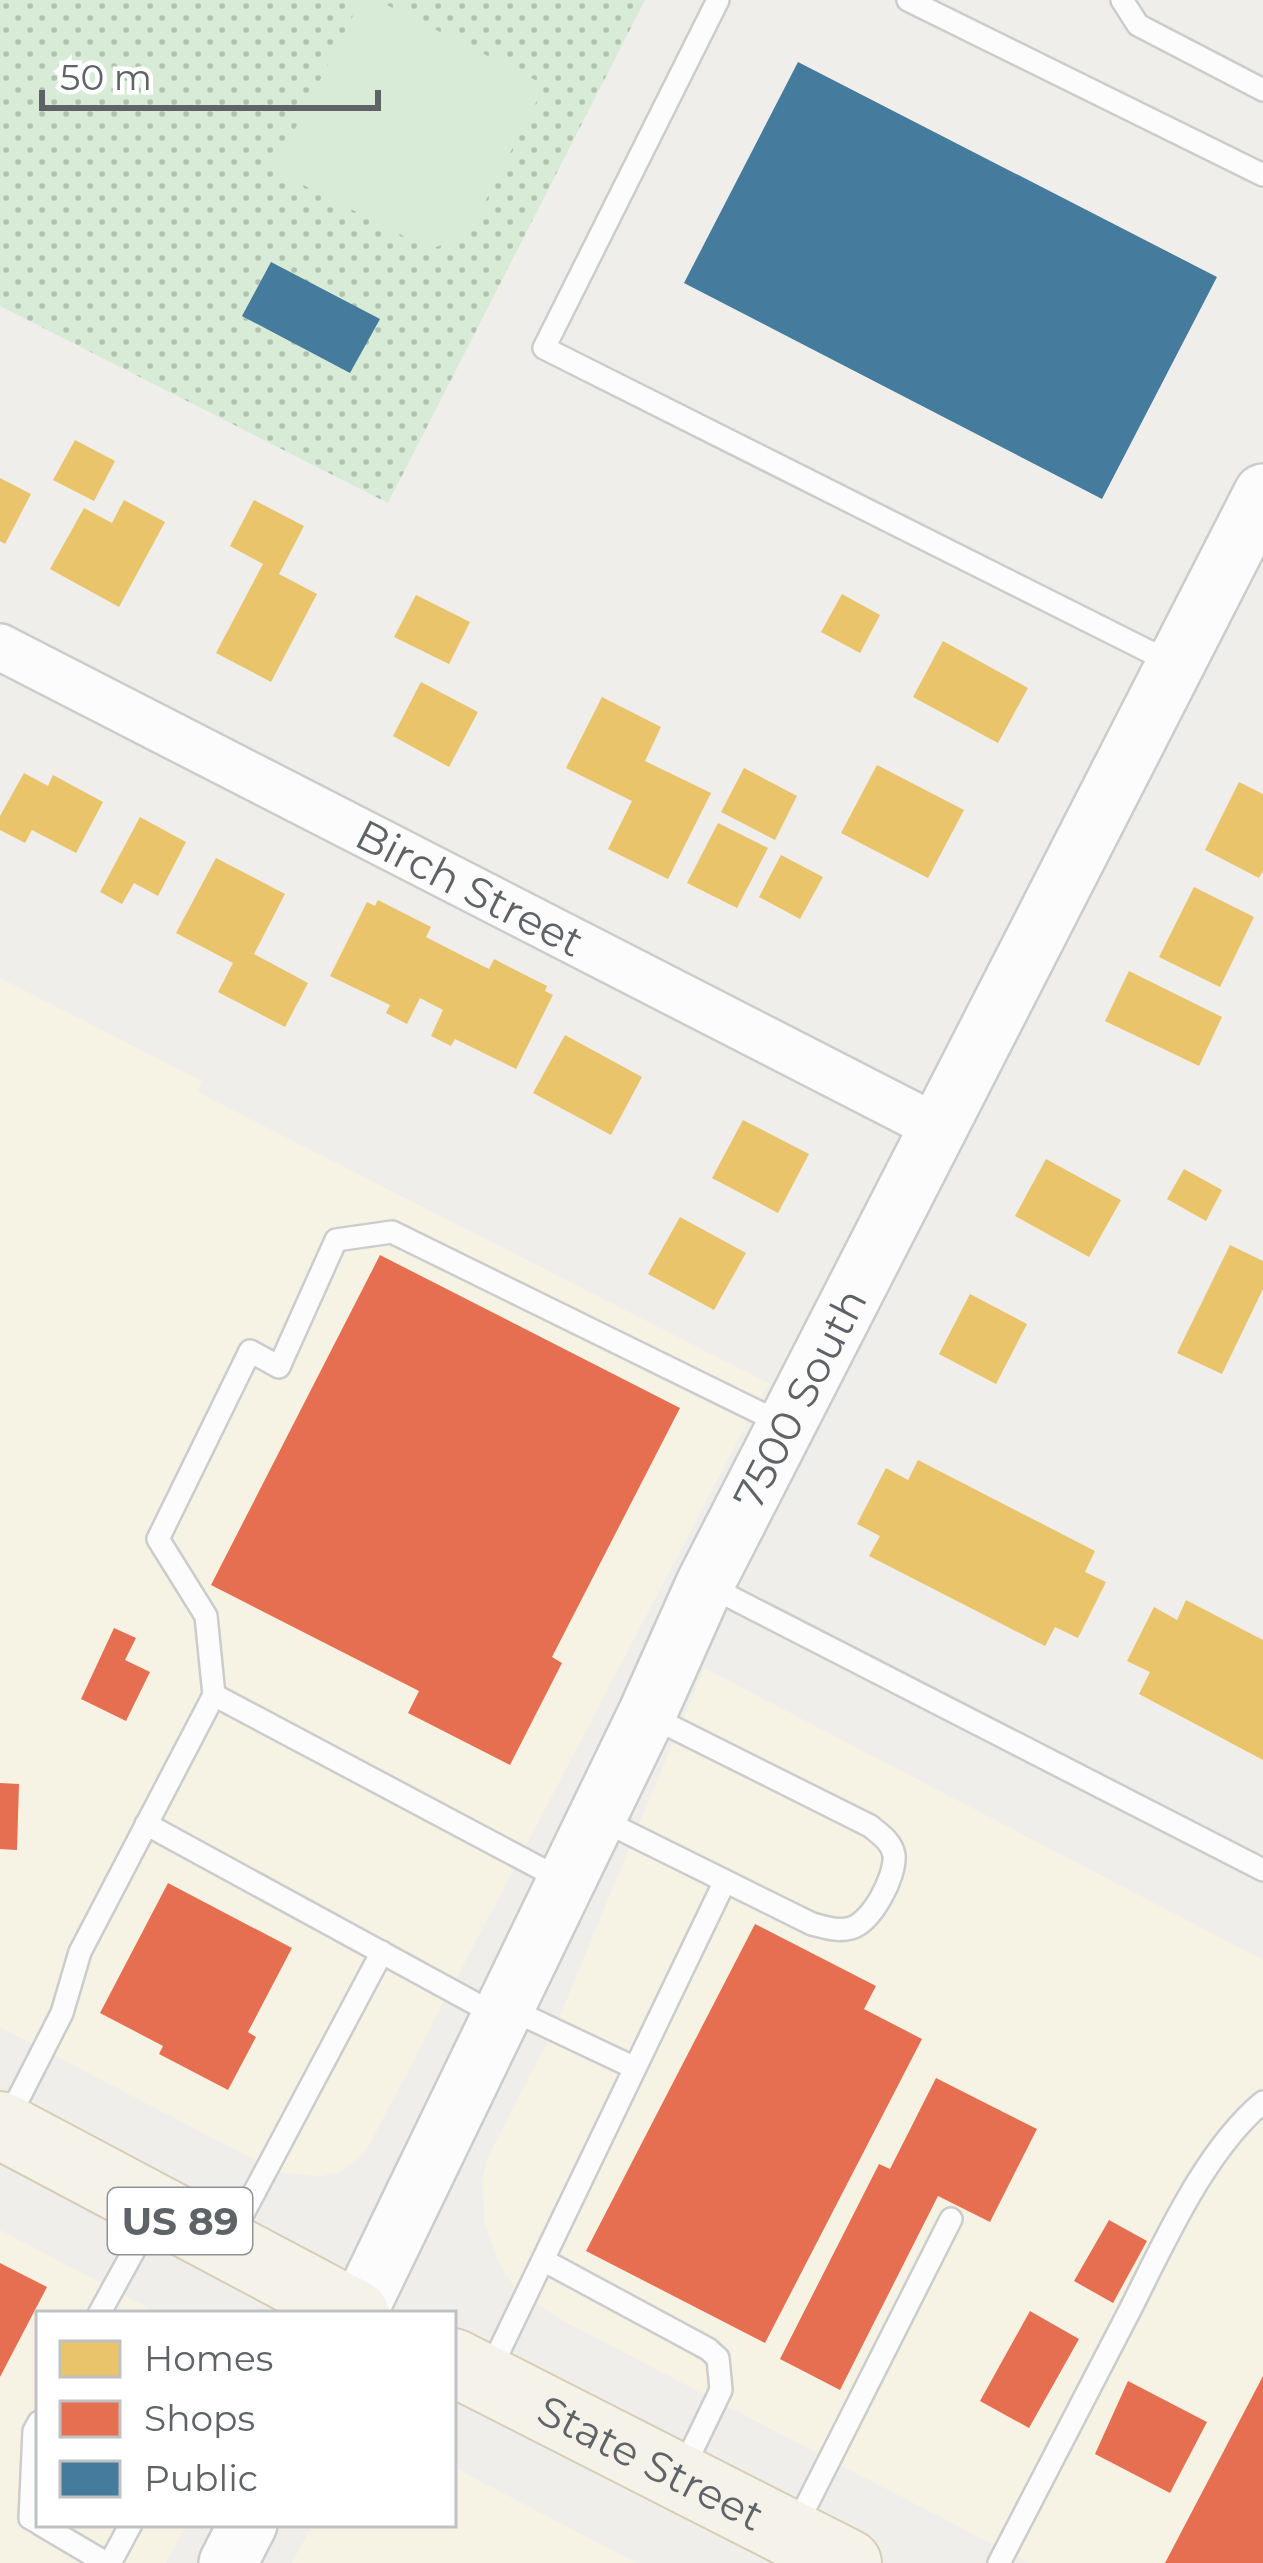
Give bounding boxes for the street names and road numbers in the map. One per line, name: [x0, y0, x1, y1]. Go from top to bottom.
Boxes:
street label: Birch Street: [347, 808, 593, 968]
street label: 7500 South: [722, 1280, 878, 1517]
road number: US 89: [108, 2188, 252, 2254]
street label: State Street: [529, 2384, 773, 2542]

